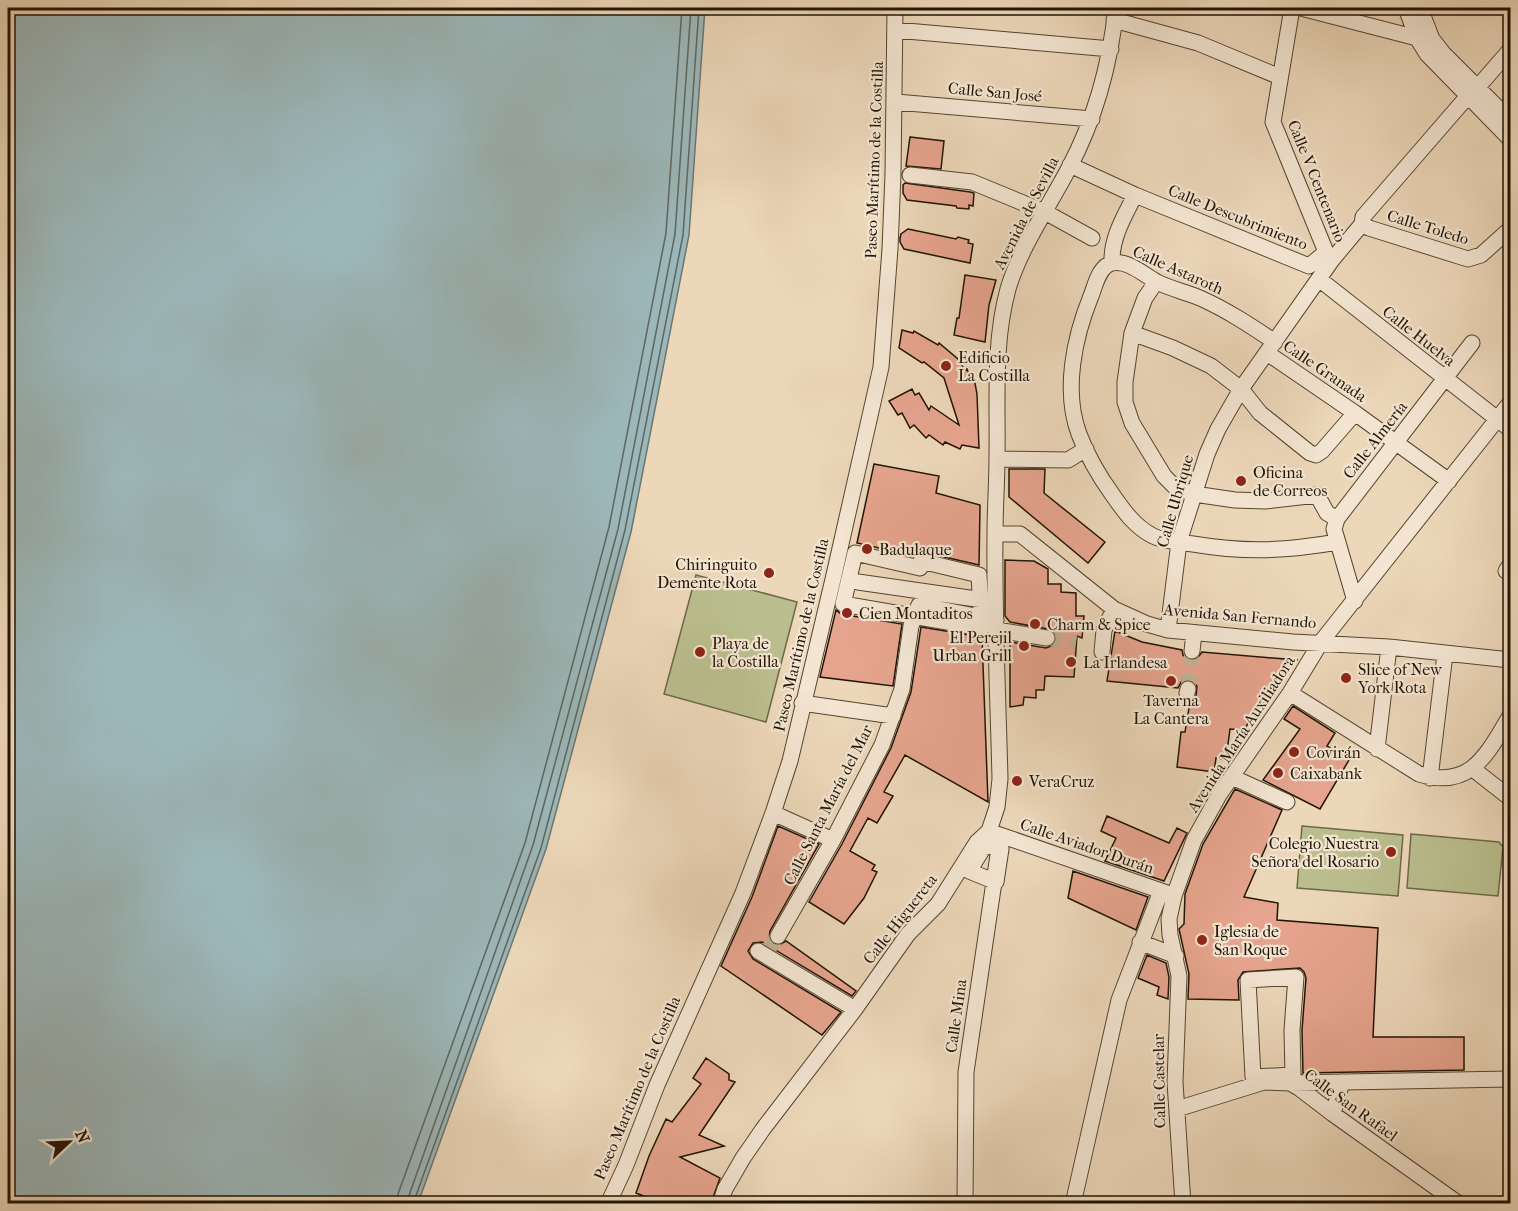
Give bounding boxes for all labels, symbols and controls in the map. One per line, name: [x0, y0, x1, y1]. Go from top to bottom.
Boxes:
street label: Paseo Marítimo de la Costilla: [861, 60, 887, 259]
street label: Calle San José: [947, 78, 1043, 106]
street label: Calle V Centenario: [1284, 117, 1350, 245]
street label: Avenida de Sevilla: [989, 153, 1063, 274]
street label: Calle Descubrimiento: [1165, 180, 1311, 254]
street label: Calle Toledo: [1385, 206, 1471, 248]
street label: Calle Astaroth: [1130, 242, 1226, 298]
street label: Calle Huelva: [1379, 302, 1460, 371]
street label: Calle Granada: [1280, 336, 1371, 406]
place label: Edificio La Costilla: [958, 348, 1031, 385]
marker: Edificio La Costilla: [939, 359, 953, 373]
street label: Calle Almería: [1339, 397, 1412, 483]
street label: Calle Ubrique: [1153, 452, 1197, 550]
place label: Oficina de Correos: [1253, 463, 1327, 500]
marker: Oficina de Correos: [1234, 474, 1248, 488]
street label: Paseo Marítimo de la Costilla: [769, 536, 833, 733]
place label: Badulaque: [879, 540, 952, 559]
marker: Badulaque: [860, 542, 874, 556]
place label: Chiringuito Demente Rota: [657, 555, 758, 592]
marker: Chiringuito Demente Rota: [762, 566, 776, 580]
street label: Avenida San Fernando: [1162, 600, 1317, 632]
place label: Cien Montaditos: [859, 604, 973, 623]
marker: Cien Montaditos: [840, 606, 854, 620]
place label: Charm & Spice: [1047, 615, 1151, 634]
marker: Charm & Spice: [1028, 617, 1042, 631]
place label: El Perejil Urban Grill: [933, 628, 1013, 665]
place label: Playa de la Costilla: [711, 634, 779, 671]
marker: El Perejil Urban Grill: [1017, 639, 1031, 653]
marker: Playa de la Costilla: [693, 645, 707, 659]
street label: Avenida María Auxiliadora: [1183, 651, 1299, 817]
place label: La Irlandesa: [1083, 653, 1168, 672]
marker: La Irlandesa: [1064, 655, 1078, 669]
place label: Slice of New York Rota: [1357, 660, 1443, 697]
marker: Slice of New York Rota: [1339, 671, 1353, 685]
marker: Taverna La Cantera: [1164, 674, 1178, 688]
place label: Taverna La Cantera: [1133, 691, 1209, 728]
street label: Calle Santa María del Mar: [779, 722, 877, 888]
place label: Covirán: [1306, 743, 1362, 762]
marker: Covirán: [1287, 745, 1301, 759]
place label: Caixabank: [1290, 764, 1363, 783]
marker: Caixabank: [1271, 766, 1285, 780]
place label: VeraCruz: [1028, 772, 1094, 791]
marker: VeraCruz: [1010, 774, 1024, 788]
street label: Calle Aviador Durán: [1018, 814, 1157, 878]
place label: Colegio Nuestra Señora del Rosario: [1251, 834, 1380, 871]
marker: Colegio Nuestra Señora del Rosario: [1384, 845, 1398, 859]
street label: Calle Higuereta: [859, 870, 941, 968]
place label: Iglesia de San Roque: [1214, 922, 1287, 959]
marker: Iglesia de San Roque: [1195, 933, 1209, 947]
street label: Calle Mina: [941, 977, 971, 1054]
street label: Paseo Marítimo de la Costilla: [590, 993, 685, 1183]
street label: Calle Castelar: [1149, 1033, 1169, 1128]
street label: Calle San Rafael: [1301, 1065, 1402, 1146]
north arrow: [39, 1112, 99, 1172]
text: N: [71, 1127, 94, 1146]

